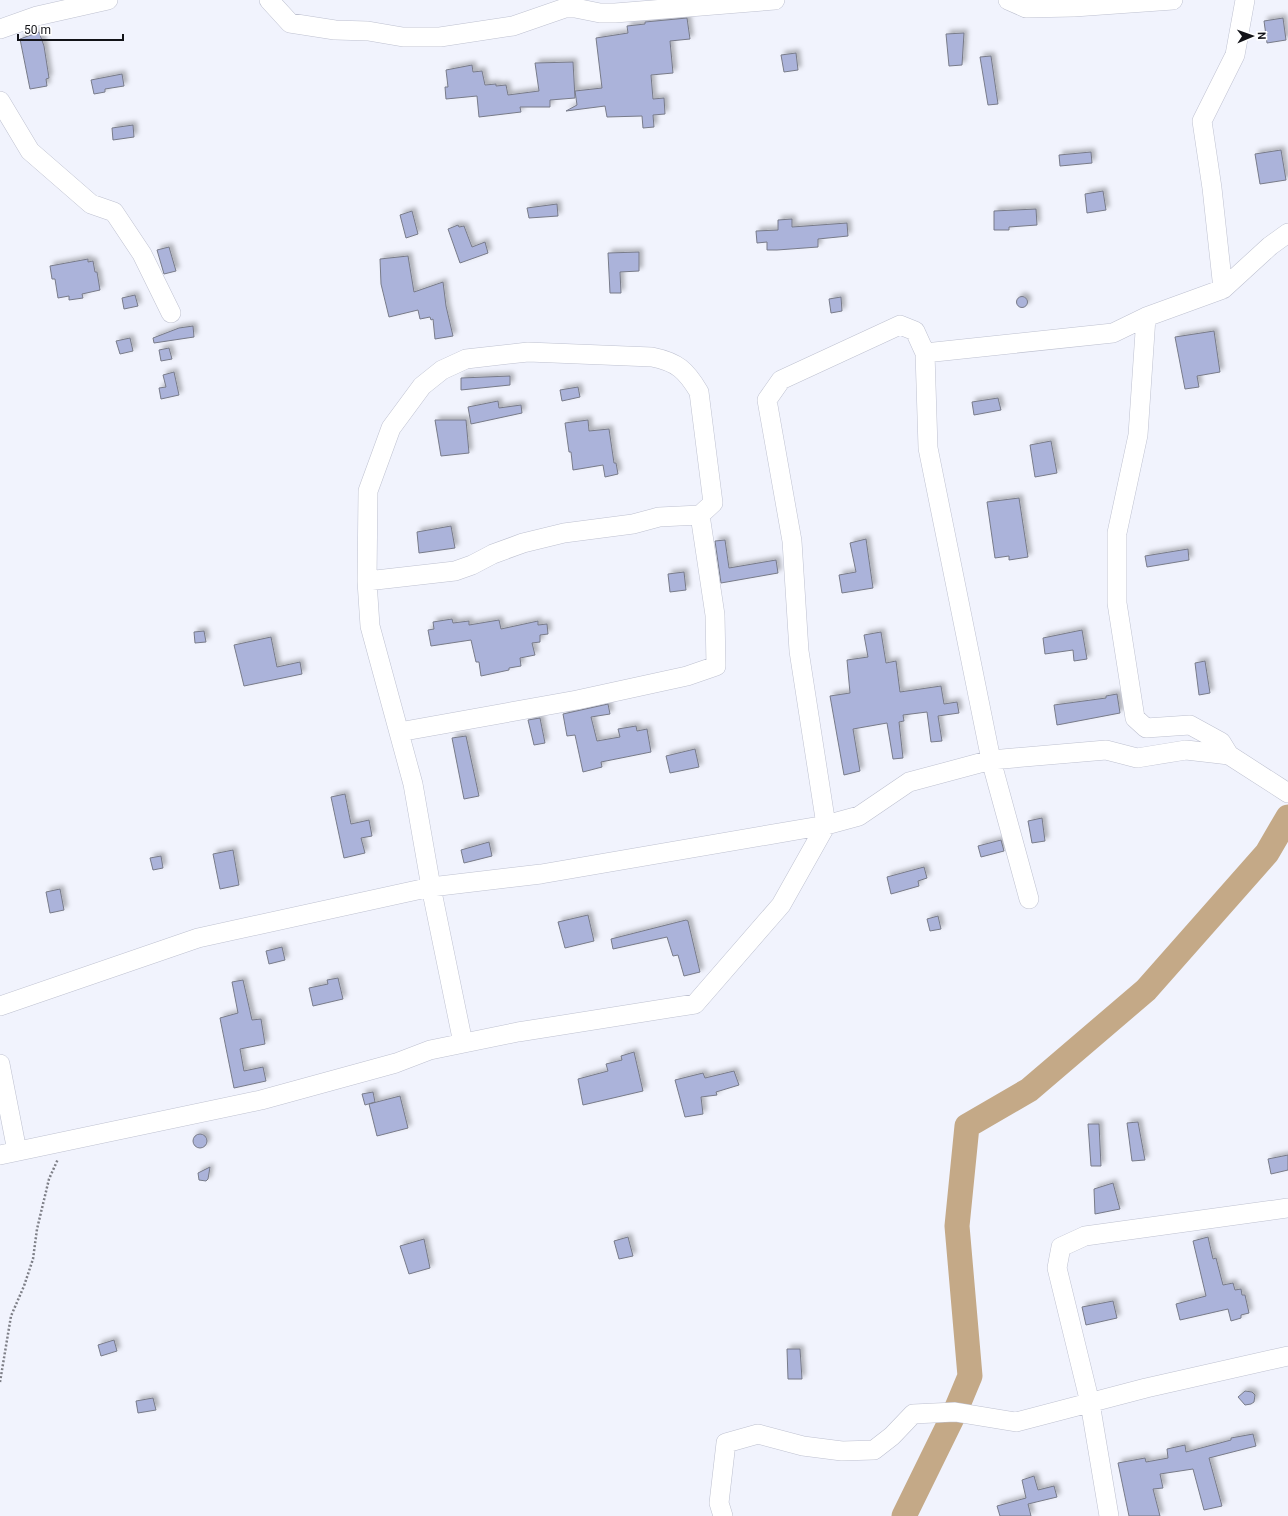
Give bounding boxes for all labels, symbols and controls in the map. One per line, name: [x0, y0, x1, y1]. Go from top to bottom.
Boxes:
scale bar: [18, 16, 123, 42]
north arrow: [1232, 16, 1272, 56]
text: 50 m: [24, 23, 51, 37]
text: N: [1255, 32, 1268, 40]

